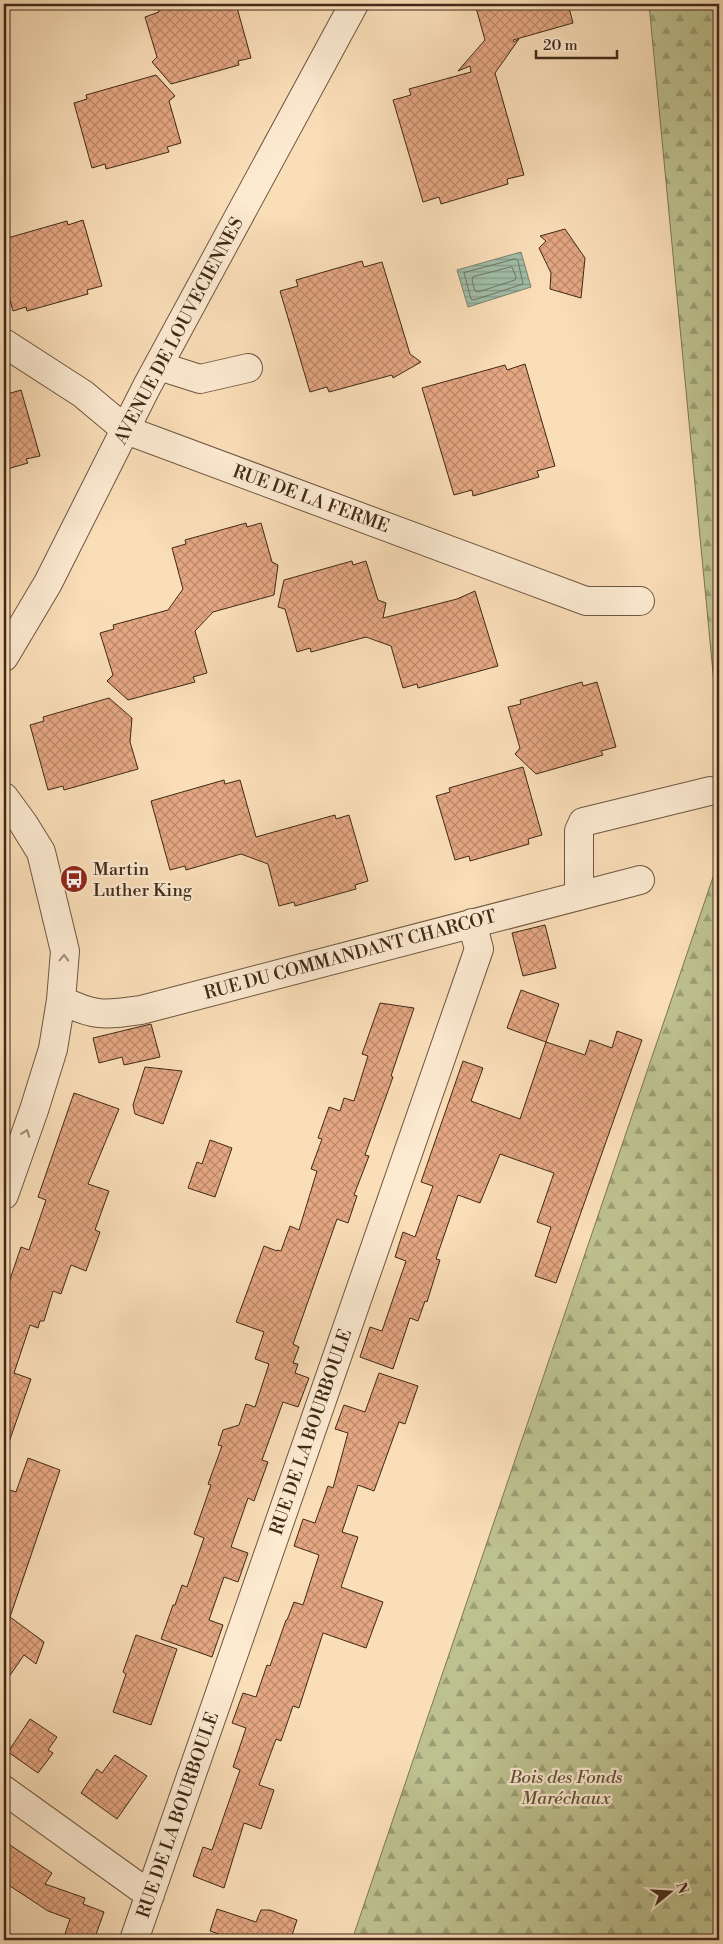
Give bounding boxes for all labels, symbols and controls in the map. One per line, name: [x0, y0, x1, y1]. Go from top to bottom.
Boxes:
scale bar: [536, 28, 617, 60]
text: 20 m: [543, 36, 578, 55]
street label: AVENUE DE LOUVECIENNES: [109, 213, 249, 449]
street label: RUE DE LA FERME: [229, 460, 393, 538]
place label: Martin Luther King: [93, 858, 193, 902]
bus stop icon: Martin Luther King: [59, 864, 89, 894]
street label: RUE DU COMMANDANT CHARCOT: [201, 905, 499, 1005]
one-way arrow: [59, 953, 69, 961]
one-way arrow: [20, 1129, 30, 1138]
street label: RUE DE LA BOURBOULE: [265, 1326, 357, 1538]
street label: RUE DE LA BOURBOULE: [132, 1709, 224, 1921]
park label: Bois des Fonds Maréchaux: [508, 1766, 623, 1810]
north arrow: [646, 1866, 696, 1916]
text: N: [671, 1880, 692, 1896]

